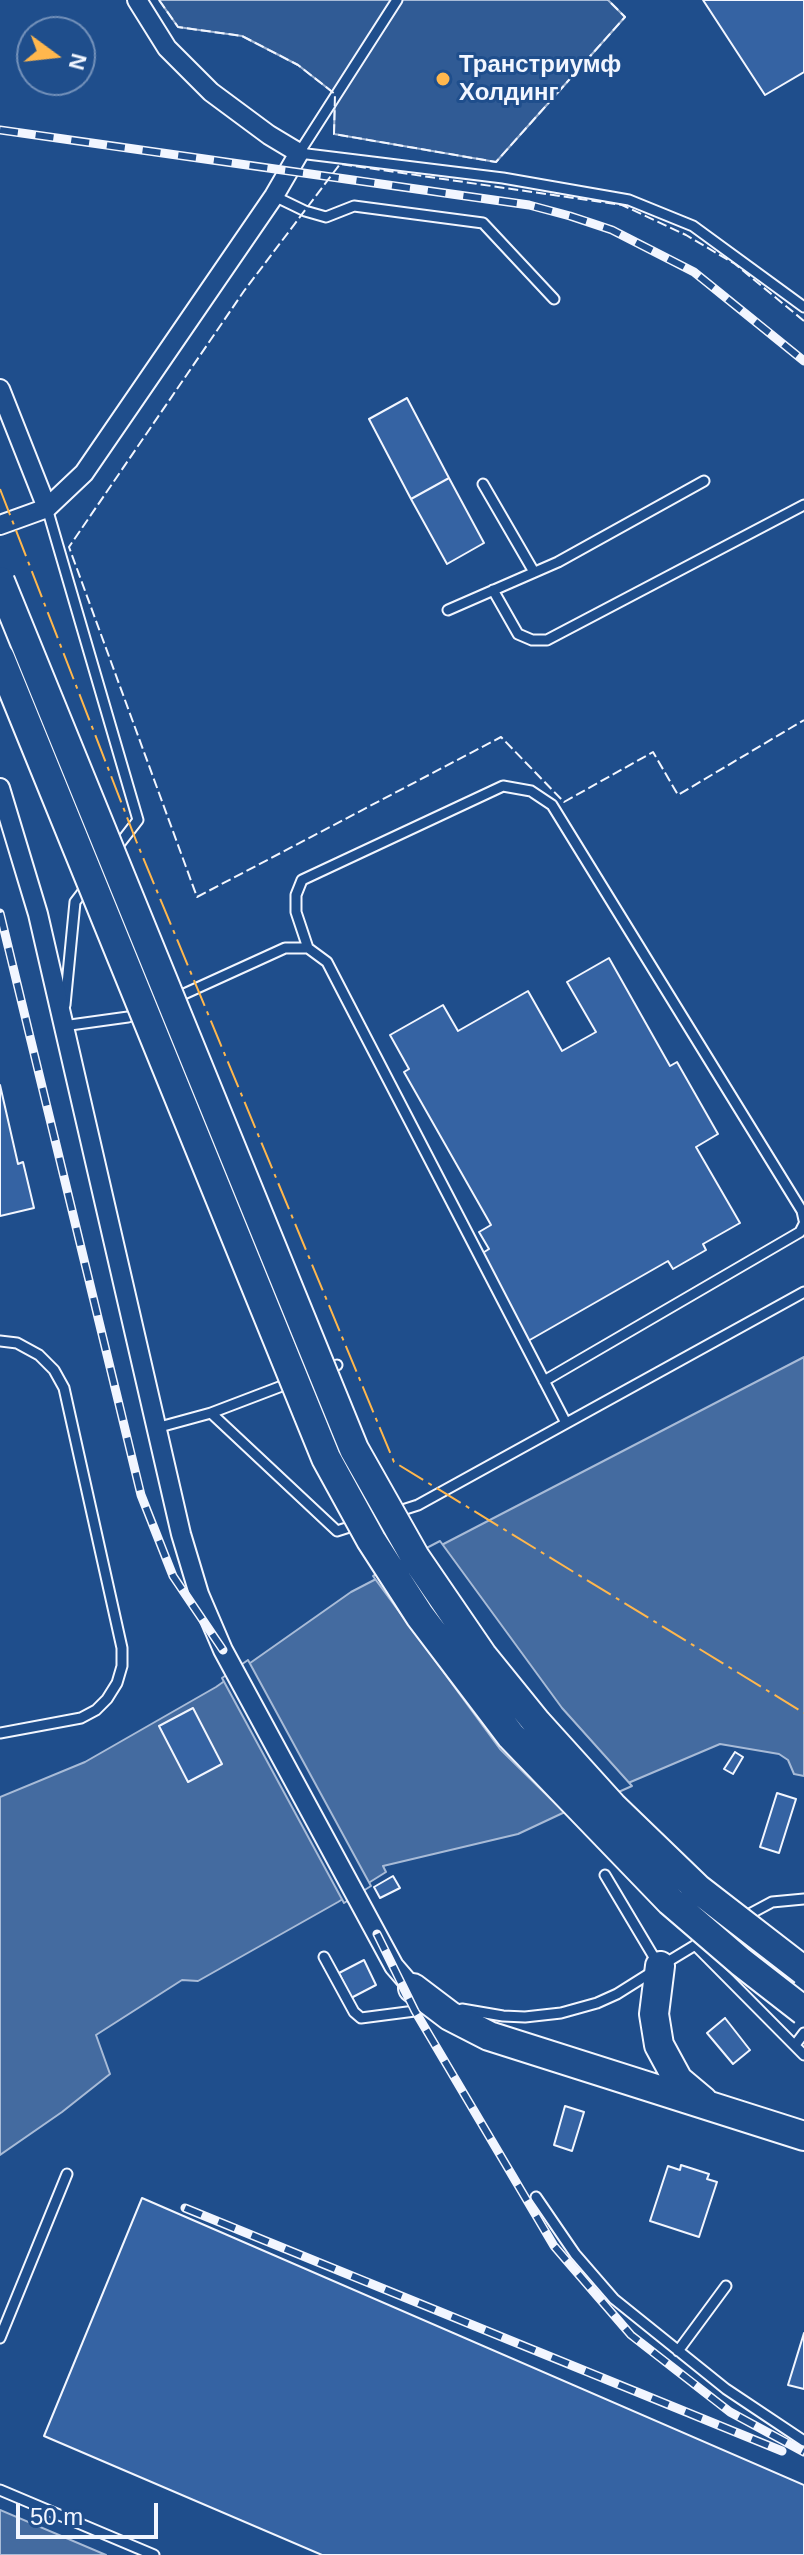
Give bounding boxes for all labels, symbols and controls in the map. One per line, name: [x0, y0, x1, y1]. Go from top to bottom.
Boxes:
north arrow: [16, 16, 96, 96]
text: N: [64, 51, 92, 73]
place label: Транстриумф Холдинг: [459, 51, 621, 107]
marker: Транстриумф Холдинг: [434, 70, 452, 88]
scale bar: [20, 2487, 162, 2537]
text: 50 m: [30, 2503, 83, 2530]

